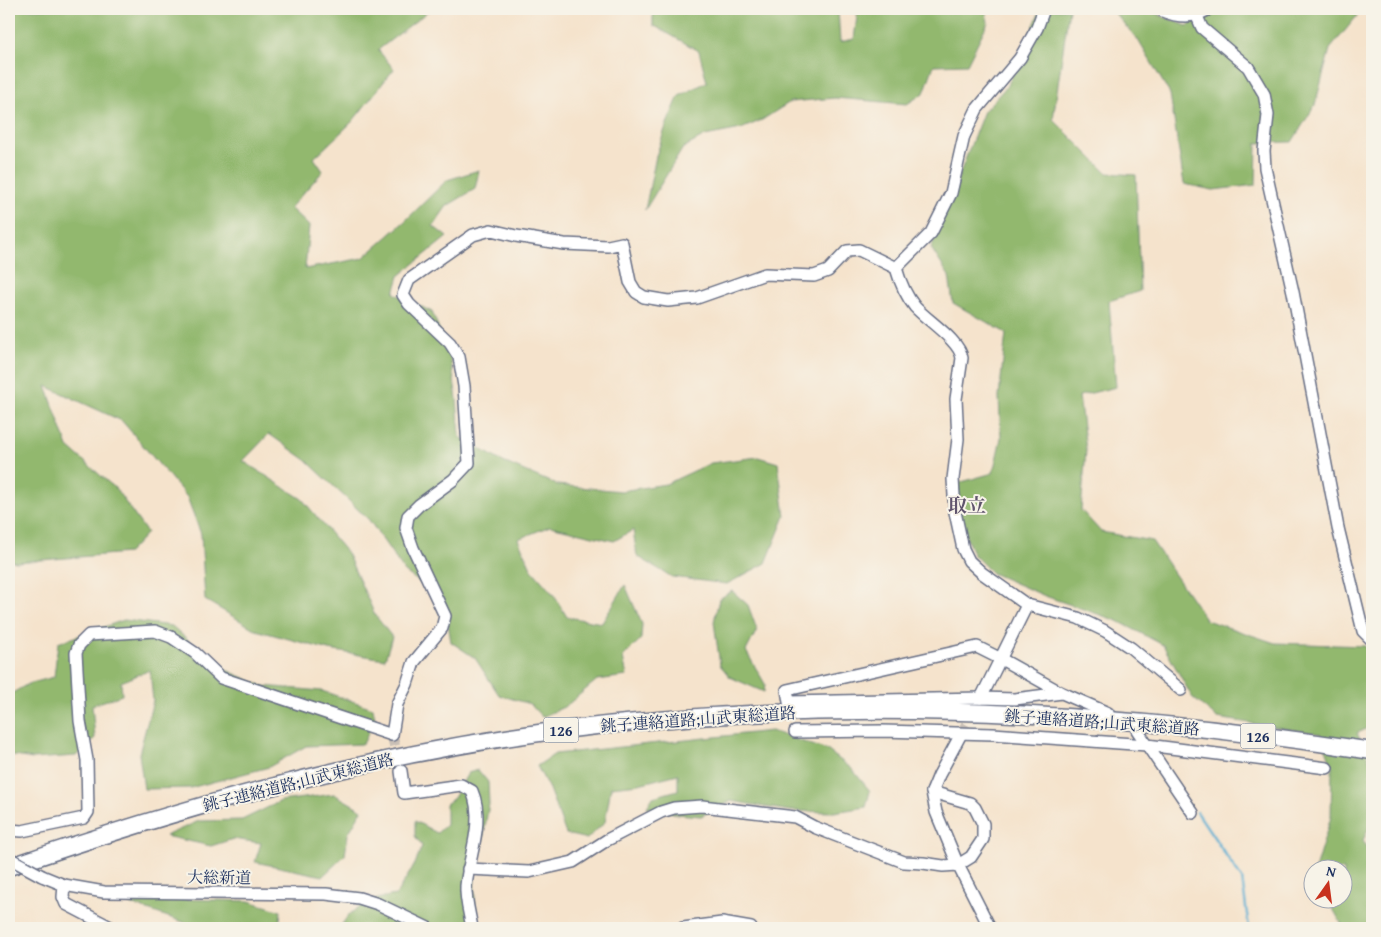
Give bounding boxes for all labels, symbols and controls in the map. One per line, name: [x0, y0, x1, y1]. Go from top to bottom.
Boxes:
district label: 取立: [948, 491, 986, 519]
street label: 銚子連絡道路;山武東総道路: [599, 700, 797, 738]
street label: 銚子連絡道路;山武東総道路: [1003, 703, 1201, 741]
road number: 126: [544, 718, 578, 742]
road number: 126: [1240, 724, 1276, 748]
street label: 銚子連絡道路;山武東総道路: [200, 747, 396, 817]
north arrow: [1304, 860, 1354, 910]
text: N: [1324, 861, 1339, 882]
street label: 大総新道: [187, 864, 251, 890]

